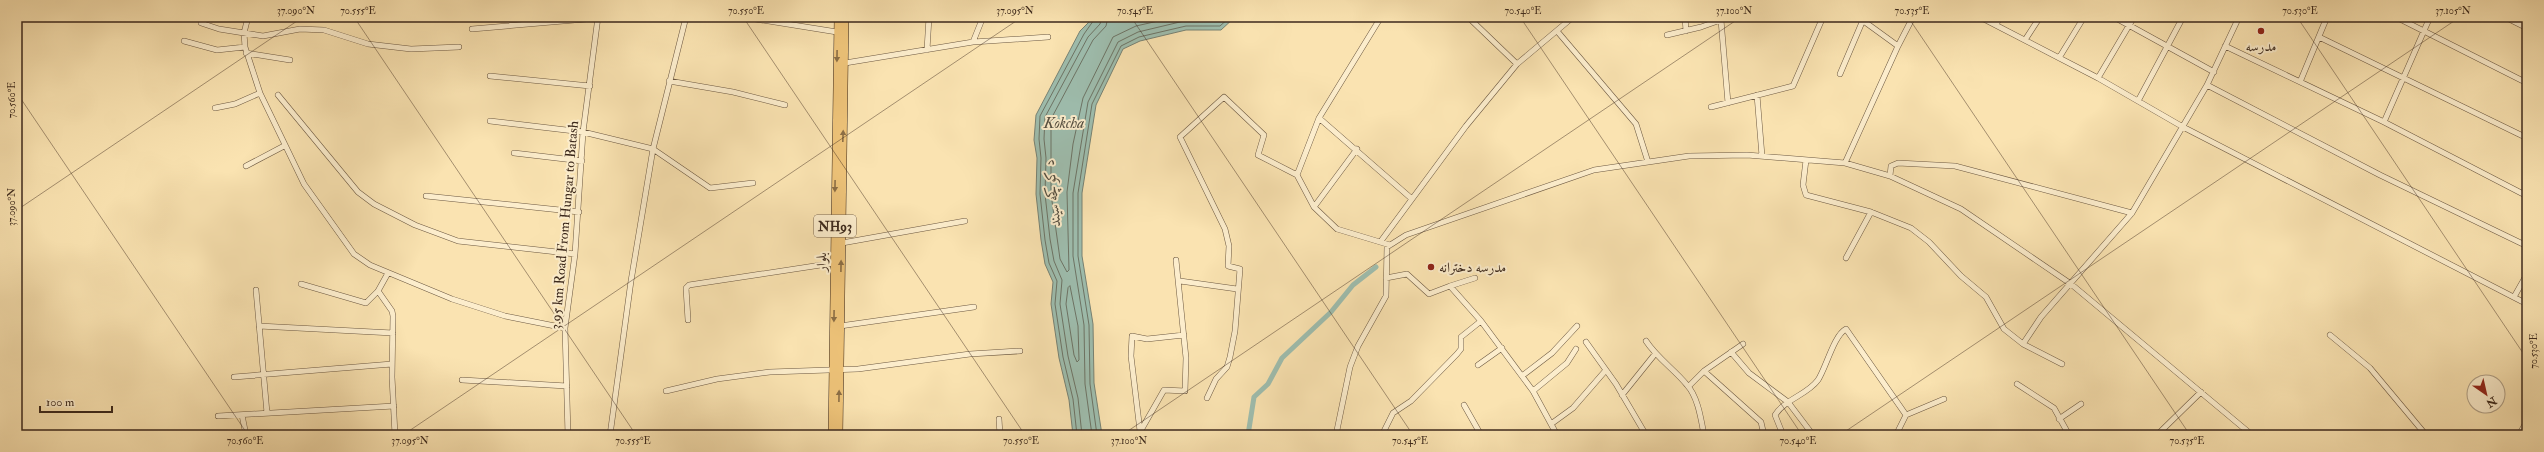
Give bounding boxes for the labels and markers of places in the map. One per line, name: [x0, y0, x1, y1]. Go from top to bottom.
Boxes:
marker: مدرسه: [2256, 26, 2266, 36]
place label: مدرسه: [2246, 38, 2276, 55]
place label: مدرسه دخترانه: [1439, 259, 1506, 276]
marker: مدرسه دخترانه: [1426, 262, 1436, 272]

